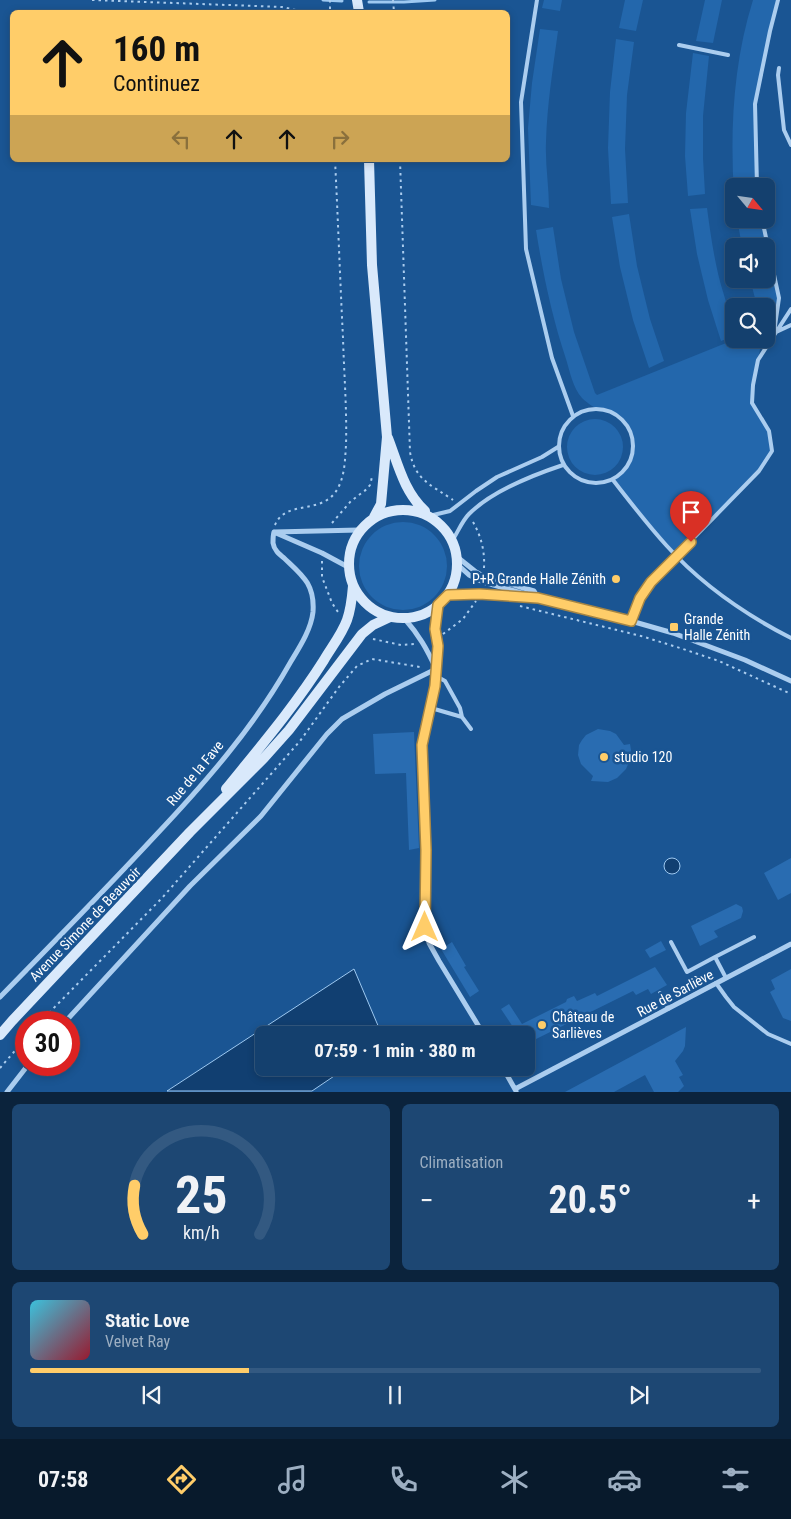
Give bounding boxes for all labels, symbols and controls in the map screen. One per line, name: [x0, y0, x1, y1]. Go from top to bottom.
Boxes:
text: 160 m: [113, 29, 200, 70]
icon: ahead: [30, 30, 95, 95]
text: Continuez: [113, 71, 200, 96]
icon: left: [167, 125, 195, 153]
icon: ahead: [220, 125, 248, 153]
icon: ahead: [273, 125, 301, 153]
icon: right: [326, 125, 354, 153]
north arrow: [725, 178, 775, 228]
map controls: [725, 178, 775, 348]
button: sound: [725, 238, 775, 288]
button: search: [725, 298, 775, 348]
pin: [670, 491, 712, 542]
icon: arrive: [677, 498, 705, 526]
place label: P+R Grande Halle Zénith: [472, 571, 606, 587]
marker: P+R Grande Halle Zénith: [610, 573, 622, 585]
place label: Grande Halle Zénith: [684, 611, 750, 643]
marker: Grande Halle Zénith: [668, 621, 680, 633]
street label: Rue de la Fave: [163, 737, 227, 809]
place label: studio 120: [614, 749, 673, 765]
marker: studio 120: [598, 751, 610, 763]
street label: Avenue Simone de Beauvoir: [26, 863, 144, 985]
position arrow: [398, 900, 450, 952]
street label: Rue de Sarliève: [634, 966, 716, 1020]
place label: Château de Sarlièves: [552, 1009, 615, 1041]
speed limit sign: 30: [15, 1011, 80, 1076]
marker: Château de Sarlièves: [536, 1019, 548, 1031]
text: 07:59 · 1 min · 380 m: [314, 1039, 476, 1062]
text: Climatisation: [420, 1153, 503, 1172]
text: 25: [174, 1165, 227, 1226]
text: 20.5°: [549, 1178, 632, 1222]
text: −: [420, 1184, 434, 1217]
text: +: [747, 1184, 761, 1217]
text: km/h: [182, 1222, 219, 1243]
text: Static Love: [105, 1309, 190, 1332]
text: Velvet Ray: [105, 1332, 170, 1351]
icon: previous: [138, 1381, 166, 1409]
icon: pause: [381, 1381, 409, 1409]
icon: next: [625, 1381, 653, 1409]
icon: directions: [164, 1462, 199, 1497]
icon: music: [275, 1462, 310, 1497]
icon: phone: [386, 1462, 421, 1497]
icon: climate: [497, 1462, 532, 1497]
icon: car: [607, 1462, 642, 1497]
icon: filters: [718, 1462, 753, 1497]
text: 07:58: [38, 1467, 88, 1492]

